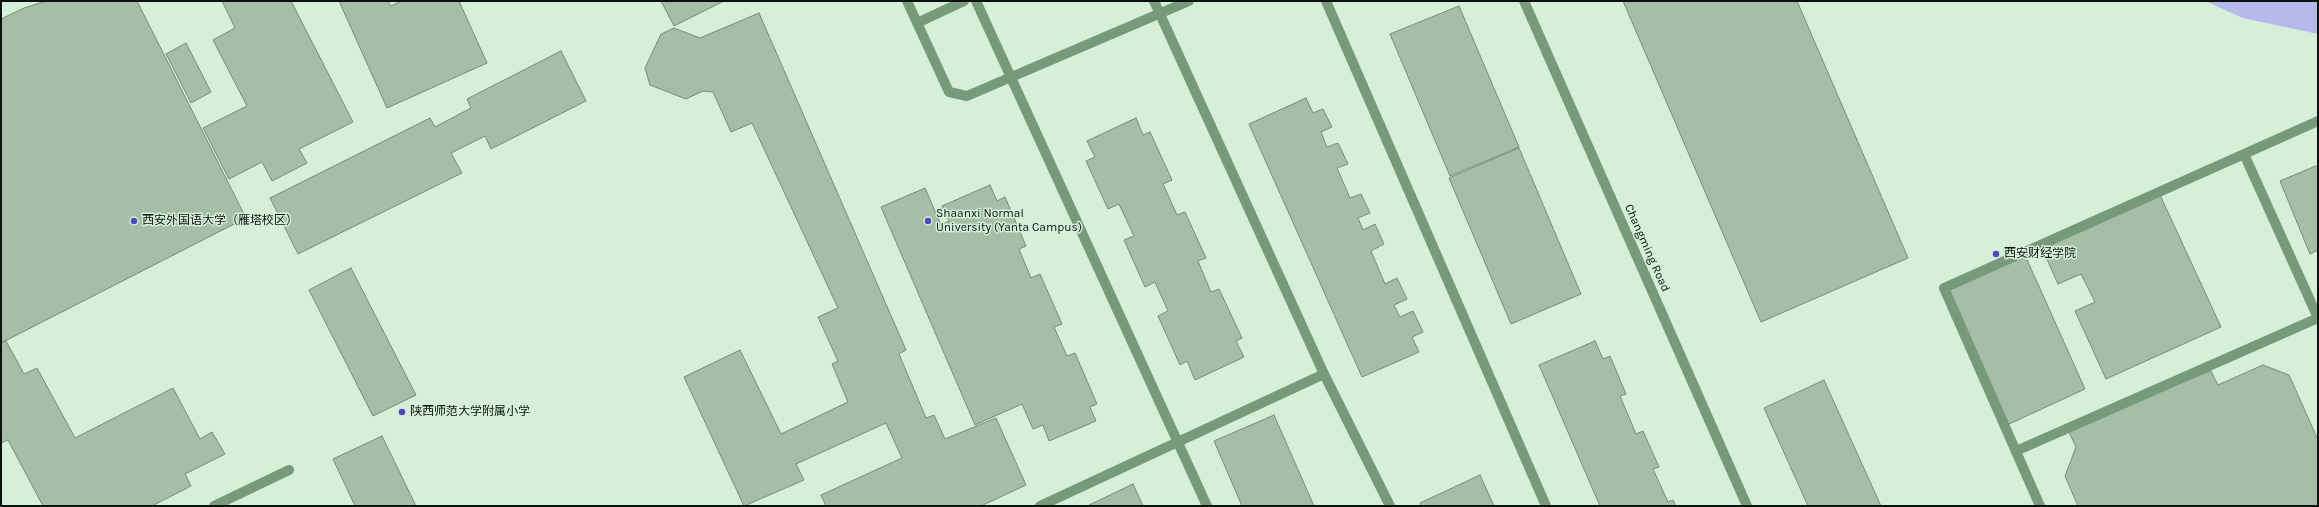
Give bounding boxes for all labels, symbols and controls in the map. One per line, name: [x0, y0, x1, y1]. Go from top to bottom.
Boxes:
street label: Changming Road: [1621, 202, 1673, 294]
place label: Shaanxi Normal University (Yanta Campus): [936, 207, 1082, 235]
place label: 西安外国语大学（雁塔校区）: [142, 214, 298, 228]
marker: 西安外国语大学（雁塔校区）: [129, 216, 139, 226]
marker: Shaanxi Normal University (Yanta Campus): [923, 216, 933, 226]
place label: 西安财经学院: [2004, 247, 2076, 261]
marker: 西安财经学院: [1991, 249, 2001, 259]
place label: 陕西师范大学附属小学: [410, 405, 530, 419]
marker: 陕西师范大学附属小学: [397, 407, 407, 417]

